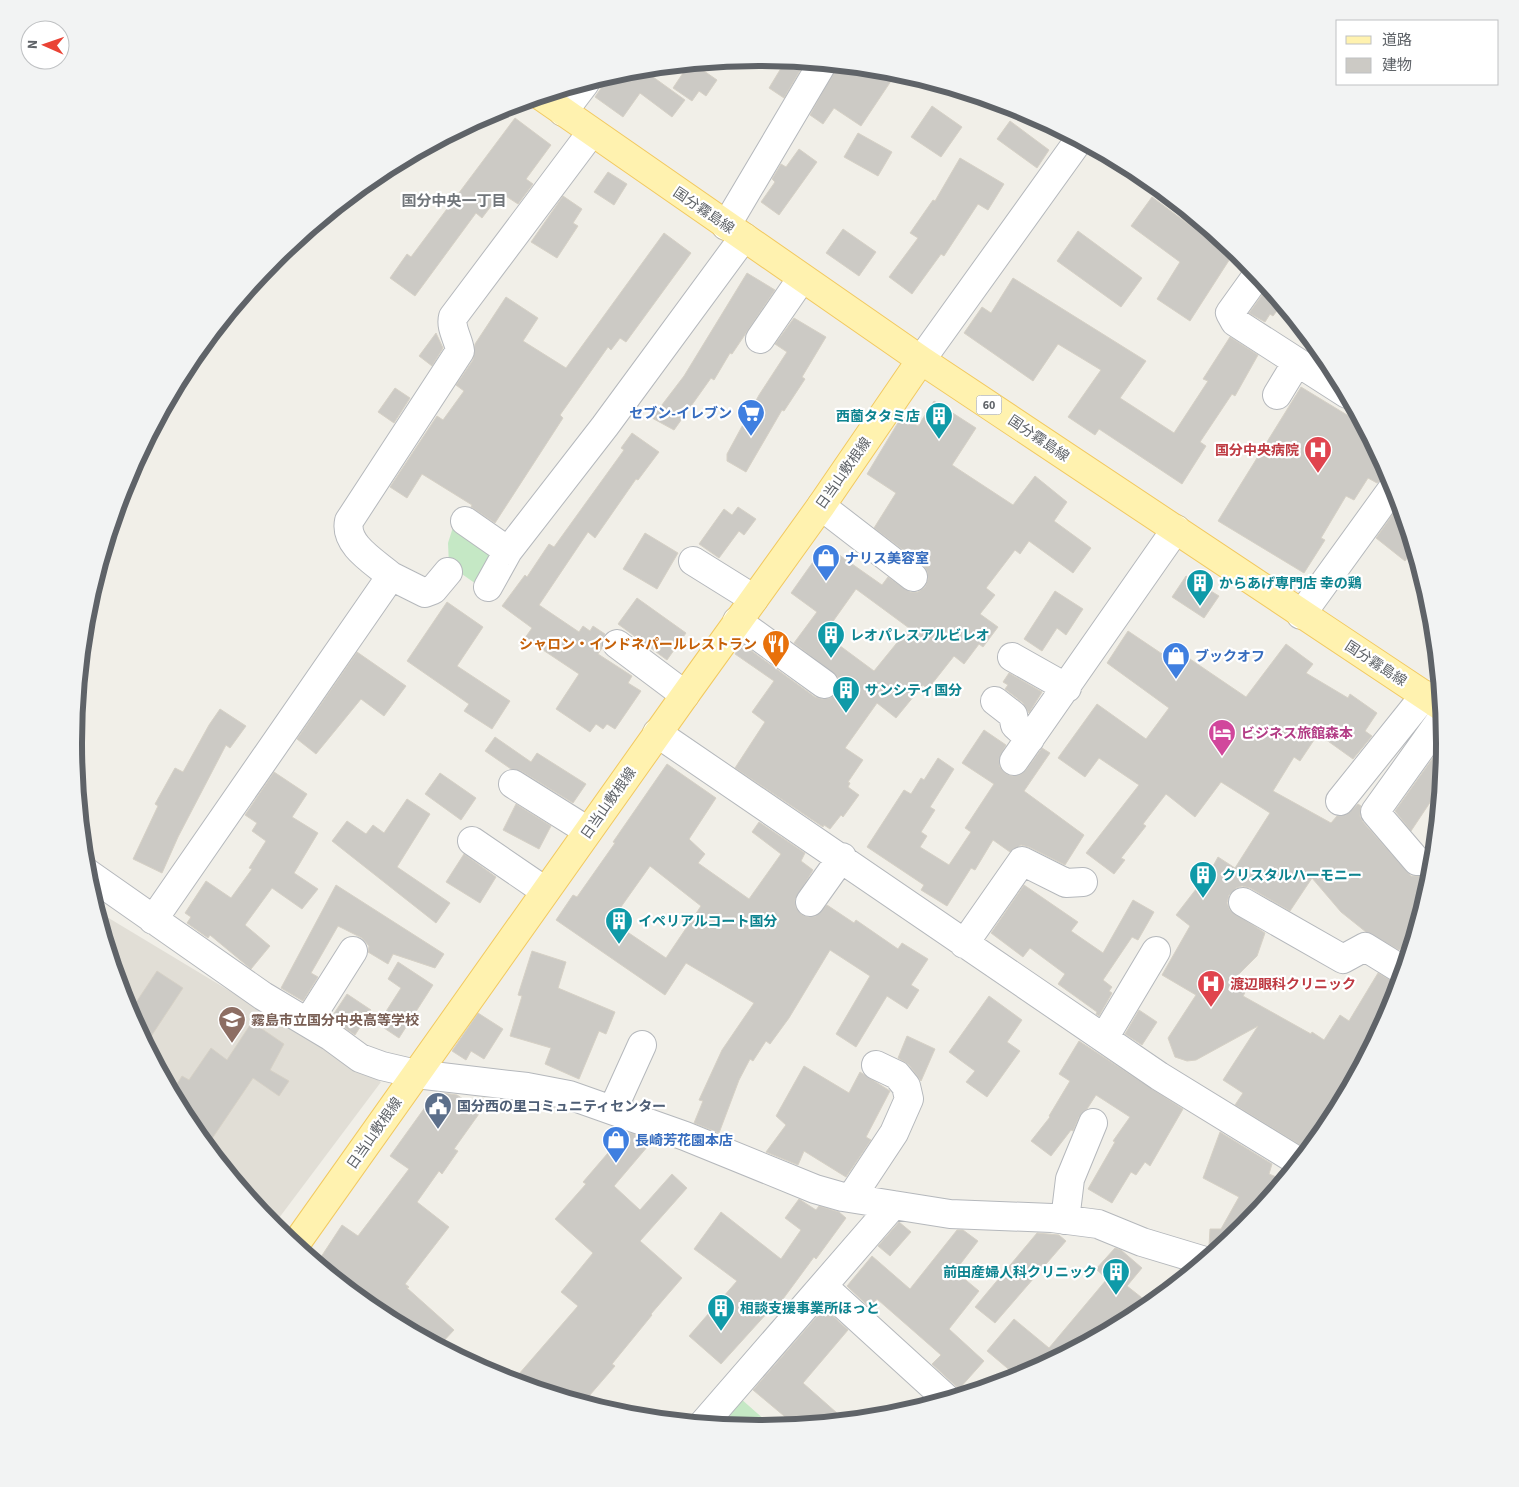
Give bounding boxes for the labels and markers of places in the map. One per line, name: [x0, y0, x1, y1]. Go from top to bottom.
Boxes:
supermarket icon: セブン-イレブン: [736, 398, 766, 437]
building icon: 西薗タタミ店: [924, 401, 954, 440]
place label: セブン-イレブン: [629, 404, 732, 424]
place label: 西薗タタミ店: [836, 407, 920, 427]
hospital icon: 国分中央病院: [1303, 435, 1333, 474]
place label: 国分中央病院: [1215, 441, 1299, 461]
shop icon: ナリス美容室: [811, 543, 841, 582]
place label: ナリス美容室: [845, 549, 929, 569]
building icon: からあげ専門店 幸の鶏: [1185, 568, 1215, 607]
place label: からあげ専門店 幸の鶏: [1219, 574, 1362, 594]
building icon: レオパレスアルビレオ: [816, 620, 846, 659]
place label: レオパレスアルビレオ: [850, 626, 990, 646]
restaurant icon: シャロン・インドネパールレストラン: [761, 629, 791, 668]
place label: シャロン・インドネパールレストラン: [519, 635, 757, 655]
shop icon: ブックオフ: [1161, 641, 1191, 680]
place label: ブックオフ: [1195, 647, 1265, 667]
building icon: サンシティ国分: [831, 675, 861, 714]
place label: サンシティ国分: [865, 681, 962, 701]
hotel icon: ビジネス旅館森本: [1207, 718, 1237, 757]
place label: ビジネス旅館森本: [1241, 724, 1353, 744]
building icon: クリスタルハーモニー: [1188, 860, 1218, 899]
place label: クリスタルハーモニー: [1222, 866, 1362, 886]
building icon: イペリアルコート国分: [604, 906, 634, 945]
place label: イペリアルコート国分: [638, 912, 778, 932]
hospital icon: 渡辺眼科クリニック: [1196, 969, 1226, 1008]
place label: 渡辺眼科クリニック: [1230, 975, 1356, 995]
school or university icon: 霧島市立国分中央高等学校: [217, 1005, 247, 1044]
place label: 霧島市立国分中央高等学校: [251, 1011, 419, 1031]
public building icon: 国分西の里コミュニティセンター: [423, 1091, 453, 1130]
place label: 国分西の里コミュニティセンター: [457, 1097, 666, 1117]
shop icon: 長崎芳花園本店: [601, 1125, 631, 1164]
place label: 長崎芳花園本店: [635, 1131, 733, 1151]
building icon: 前田産婦人科クリニック: [1101, 1257, 1131, 1296]
place label: 前田産婦人科クリニック: [943, 1263, 1097, 1283]
building icon: 相談支援事業所ほっと: [706, 1293, 736, 1332]
place label: 相談支援事業所ほっと: [740, 1299, 880, 1319]

